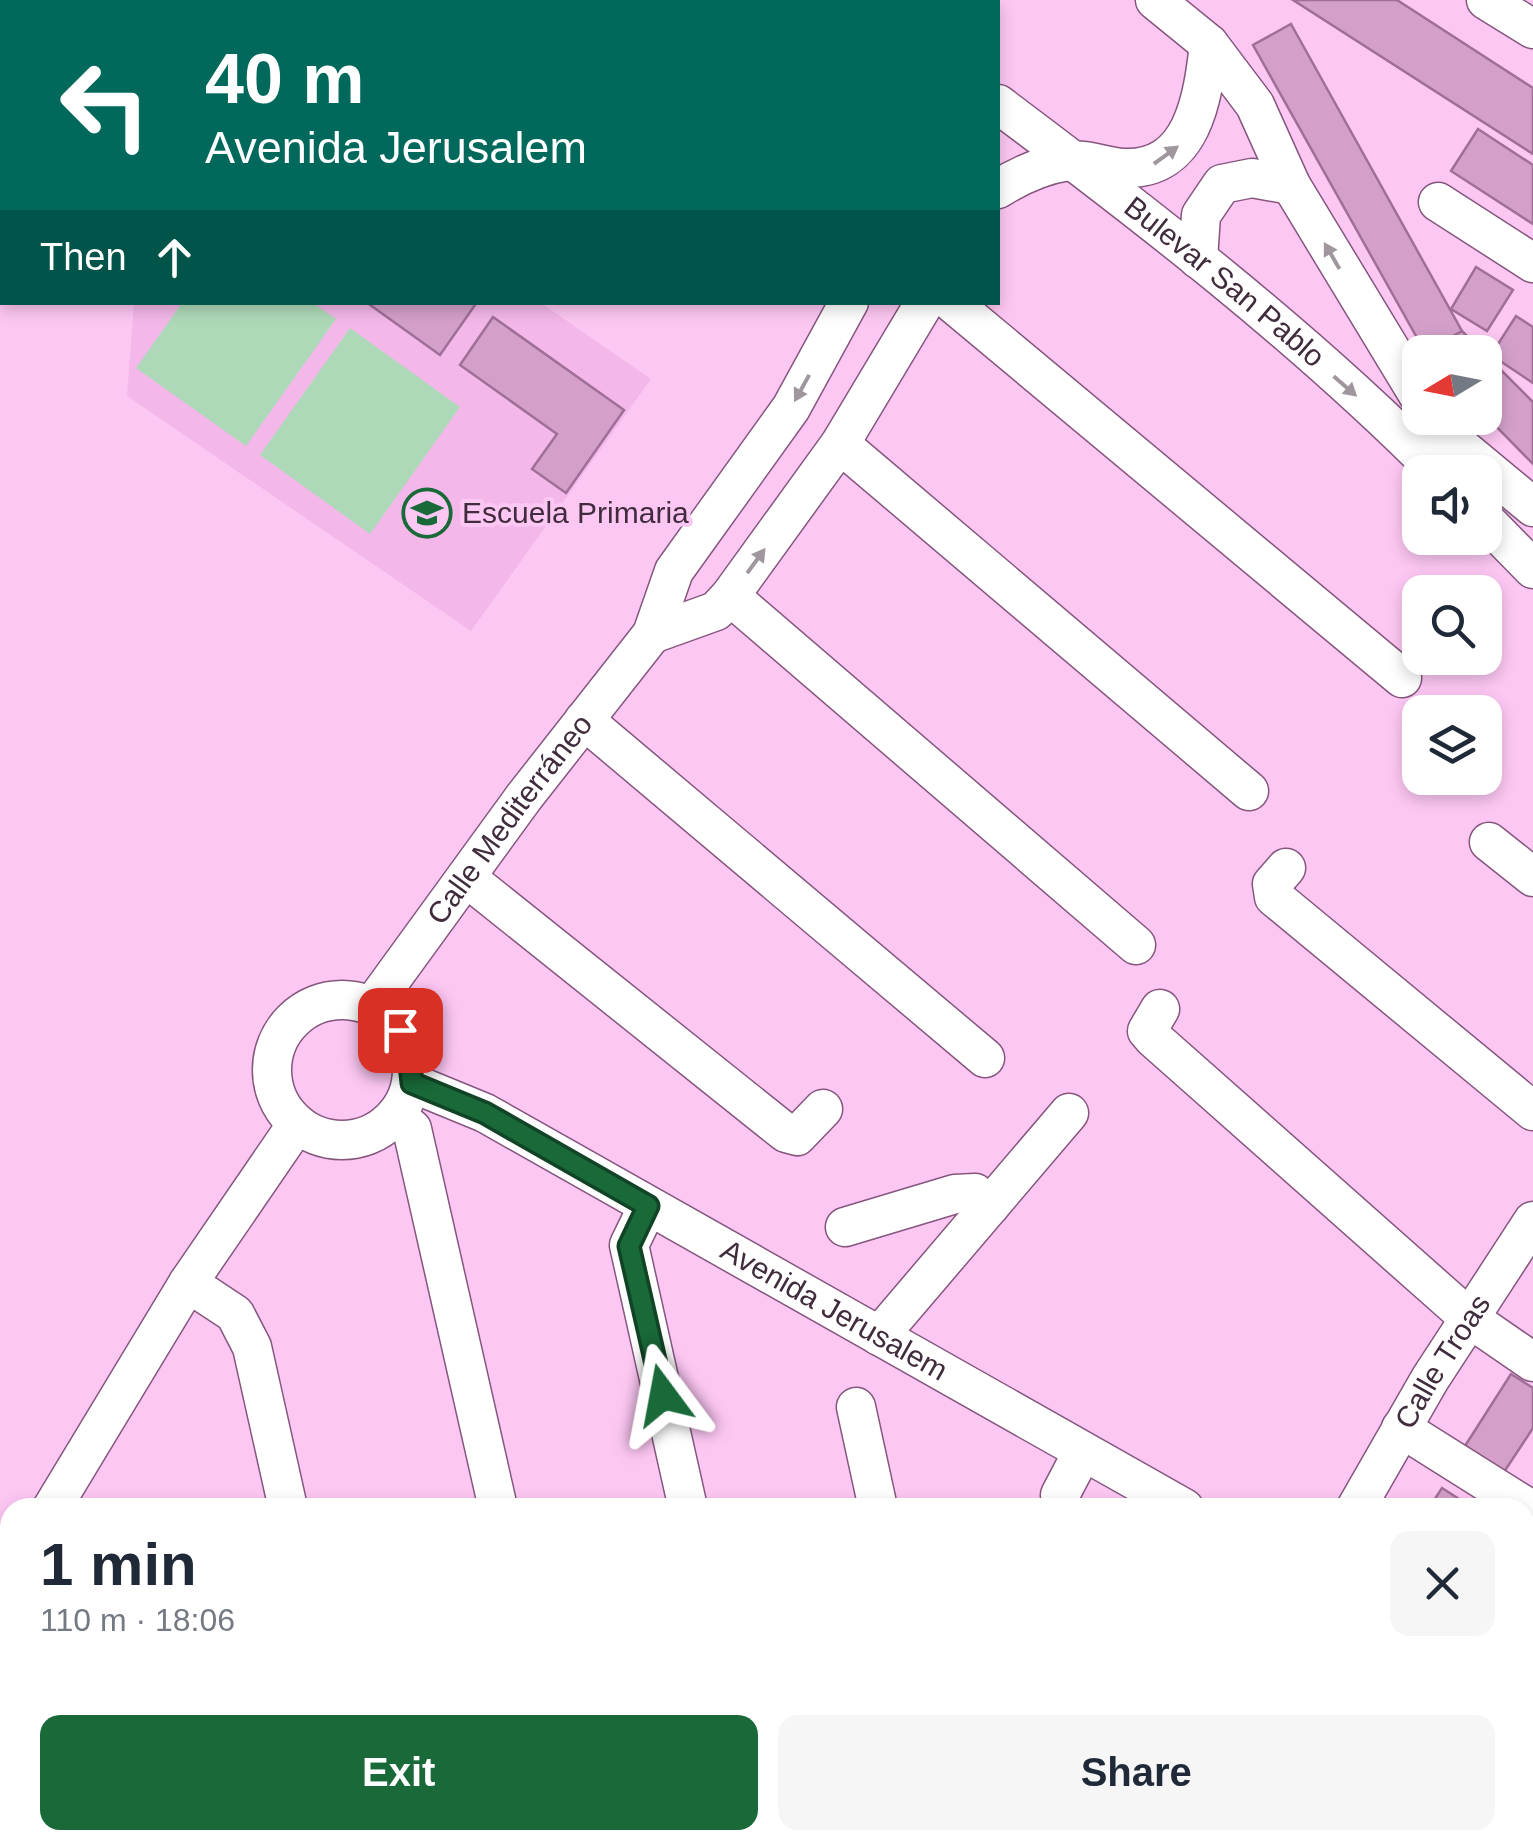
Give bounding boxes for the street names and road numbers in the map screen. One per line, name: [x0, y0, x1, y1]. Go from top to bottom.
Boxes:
street label: Bulevar San Pablo: [1118, 190, 1331, 373]
street label: Calle Mediterráneo: [420, 708, 599, 930]
street label: Avenida Jerusalem: [715, 1233, 953, 1387]
street label: Calle Troas: [1388, 1288, 1496, 1434]

